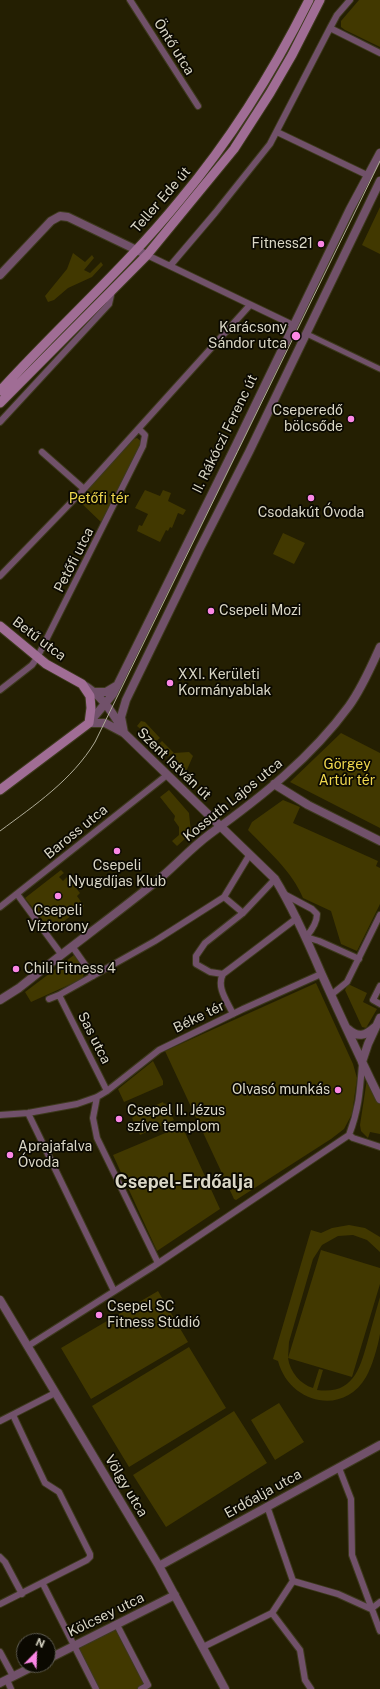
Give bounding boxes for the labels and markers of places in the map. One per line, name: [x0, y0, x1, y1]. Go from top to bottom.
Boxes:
place label: Fitness21: [252, 236, 313, 252]
marker: Fitness21: [316, 239, 326, 249]
place label: Karácsony Sándor utca: [208, 320, 287, 352]
marker: Karácsony Sándor utca: [290, 330, 302, 342]
place label: Cseperedő bölcsőde: [273, 403, 343, 436]
marker: Cseperedő bölcsőde: [346, 414, 356, 424]
marker: Csodakút Óvoda: [306, 493, 316, 503]
place label: Csodakút Óvoda: [258, 505, 364, 521]
place label: Csepeli Mozi: [219, 603, 301, 619]
marker: Csepeli Mozi: [206, 606, 216, 616]
place label: XXI. Kerületi Kormányablak: [178, 667, 271, 700]
marker: XXI. Kerületi Kormányablak: [165, 678, 175, 688]
marker: Csepeli Nyugdíjas Klub: [112, 846, 122, 856]
place label: Csepeli Nyugdíjas Klub: [68, 858, 166, 890]
marker: Csepeli Víztorony: [53, 891, 63, 901]
place label: Csepeli Víztorony: [27, 903, 89, 936]
place label: Chili Fitness 4: [24, 961, 116, 977]
marker: Chili Fitness 4: [11, 964, 21, 974]
place label: Olvasó munkás: [232, 1082, 330, 1098]
marker: Olvasó munkás: [333, 1085, 343, 1095]
place label: Csepel II. Jézus szíve templom: [127, 1103, 225, 1136]
marker: Csepel II. Jézus szíve templom: [114, 1114, 124, 1124]
place label: Aprajafalva Óvoda: [18, 1139, 92, 1172]
marker: Aprajafalva Óvoda: [5, 1150, 15, 1160]
place label: Csepel SC Fitness Stúdió: [107, 1299, 200, 1332]
marker: Csepel SC Fitness Stúdió: [94, 1310, 104, 1320]

